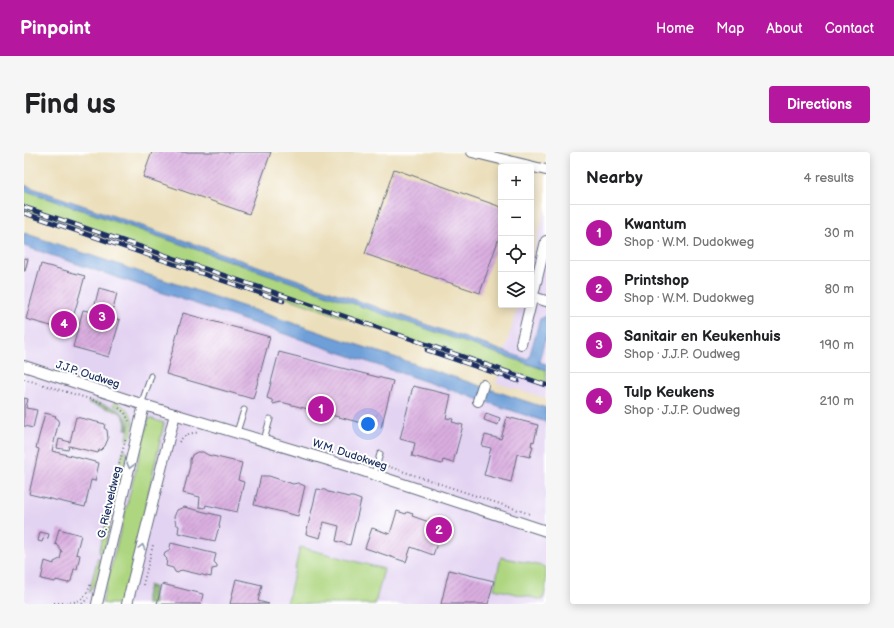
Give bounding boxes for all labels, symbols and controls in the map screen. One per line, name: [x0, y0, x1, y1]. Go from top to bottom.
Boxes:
text: Pinpoint: [20, 17, 91, 40]
text: Home: [656, 20, 694, 37]
text: Map: [716, 20, 744, 37]
text: About: [766, 20, 803, 37]
text: Contact: [825, 20, 874, 37]
button: Directions: [769, 86, 870, 123]
text: Find us: [24, 88, 116, 121]
map controls: [498, 164, 534, 308]
button: +: [498, 164, 534, 200]
text: Nearby: [586, 168, 643, 188]
text: 4 results: [804, 170, 854, 186]
button: −: [498, 200, 534, 236]
text: Kwantum: [624, 215, 687, 234]
text: 1: [596, 225, 602, 241]
text: 30 m: [824, 225, 854, 241]
text: Shop · W.M. Dudokweg: [624, 234, 754, 250]
button: locate: [498, 236, 534, 272]
text: Printshop: [624, 271, 689, 290]
button: layers: [498, 272, 534, 308]
text: 2: [595, 281, 603, 297]
text: 80 m: [825, 281, 854, 297]
text: Shop · W.M. Dudokweg: [624, 290, 754, 306]
pin: 3: [89, 302, 115, 332]
pin: 4: [51, 309, 77, 339]
text: Sanitair en Keukenhuis: [624, 327, 781, 346]
text: 3: [595, 337, 603, 353]
text: 190 m: [820, 337, 854, 353]
text: Shop · J.J.P. Oudweg: [624, 346, 740, 362]
street label: J.J.P. Oudweg: [54, 358, 121, 391]
text: Tulp Keukens: [624, 383, 715, 402]
text: 4: [595, 393, 603, 409]
text: 210 m: [820, 393, 854, 409]
pin: 1: [308, 394, 334, 424]
text: Shop · J.J.P. Oudweg: [624, 402, 740, 418]
your location: [358, 414, 378, 434]
street label: W.M. Dudokweg: [311, 436, 389, 473]
one-way arrow: [126, 463, 134, 469]
street label: G. Rietveldweg: [95, 465, 124, 539]
pin: 2: [426, 515, 452, 545]
one-way arrow: [137, 544, 145, 551]

